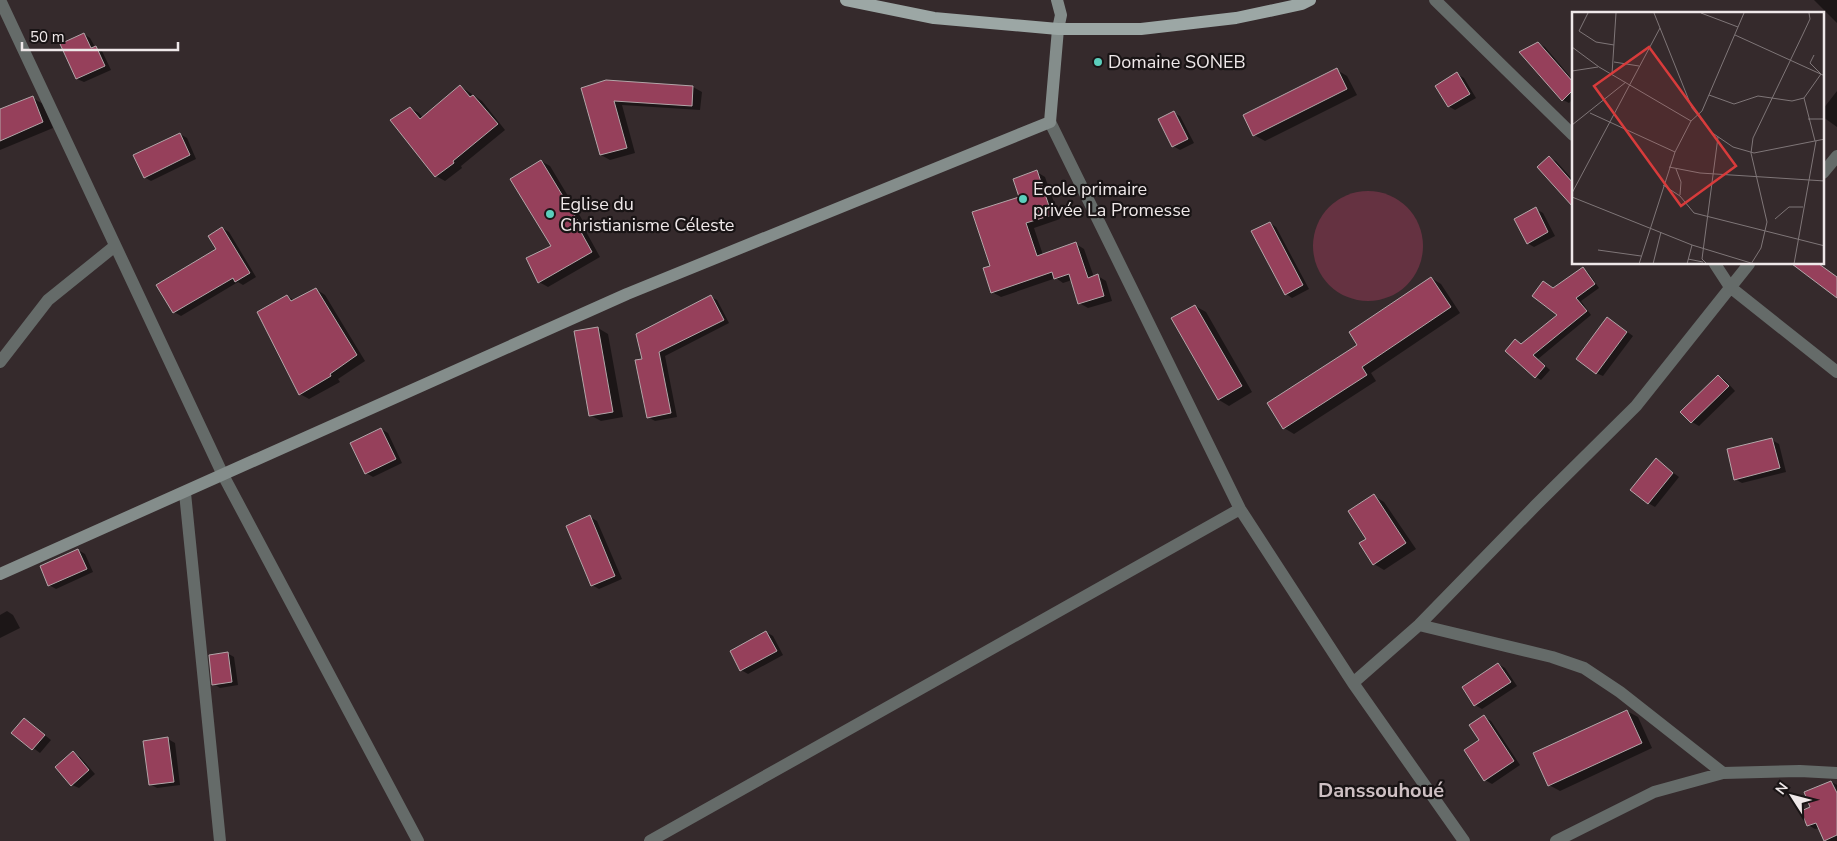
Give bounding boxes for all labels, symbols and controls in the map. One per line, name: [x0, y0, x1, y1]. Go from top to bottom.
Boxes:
inset map: [1572, 12, 1824, 265]
scale bar: [22, 20, 179, 52]
text: 50 m: [30, 27, 65, 47]
place label: Domaine SONEB: [1108, 50, 1246, 74]
marker: Domaine SONEB: [1092, 56, 1104, 68]
place label: Ecole primaire privée La Promesse: [1033, 177, 1190, 222]
place label: Eglise du Christianisme Céleste: [560, 192, 734, 237]
marker: Ecole primaire privée La Promesse: [1017, 193, 1029, 205]
marker: Eglise du Christianisme Céleste: [544, 208, 556, 220]
north arrow: [1767, 771, 1817, 821]
district label: Danssouhoué: [1318, 777, 1444, 804]
text: N: [1771, 779, 1793, 798]

